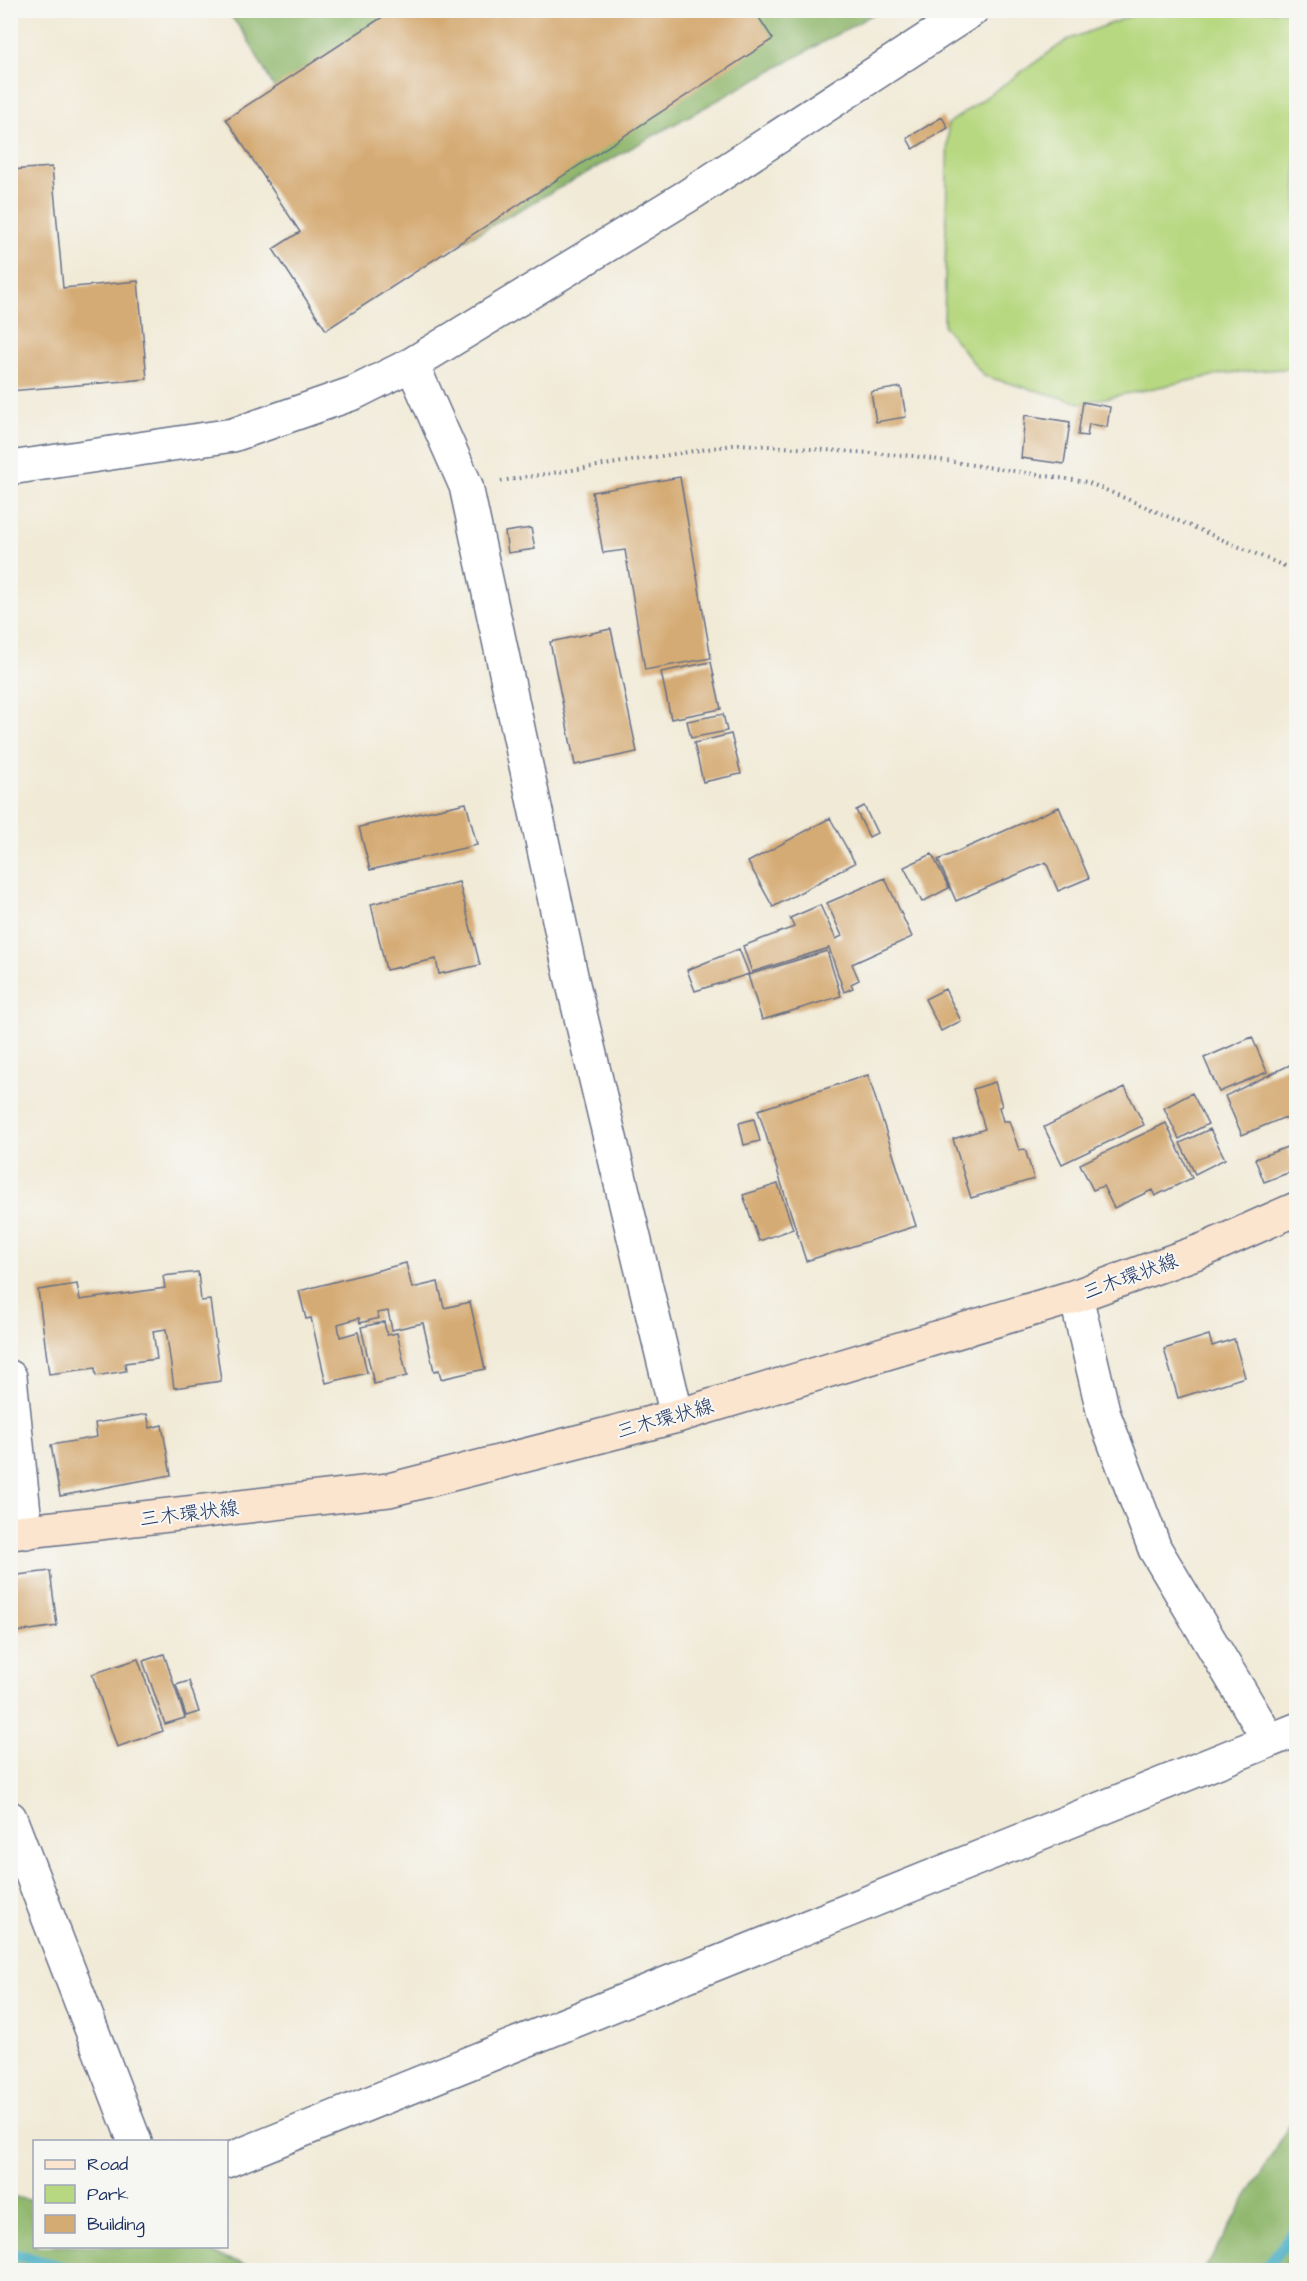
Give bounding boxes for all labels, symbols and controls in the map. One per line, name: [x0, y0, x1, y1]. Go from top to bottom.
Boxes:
street label: 三木環状線: [1079, 1247, 1182, 1307]
street label: 三木環状線: [613, 1392, 717, 1446]
street label: 三木環状線: [138, 1494, 240, 1534]
legend: [33, 2140, 228, 2248]
text: Road: [87, 2152, 128, 2177]
text: Park: [87, 2182, 129, 2207]
text: Building: [87, 2212, 145, 2238]

